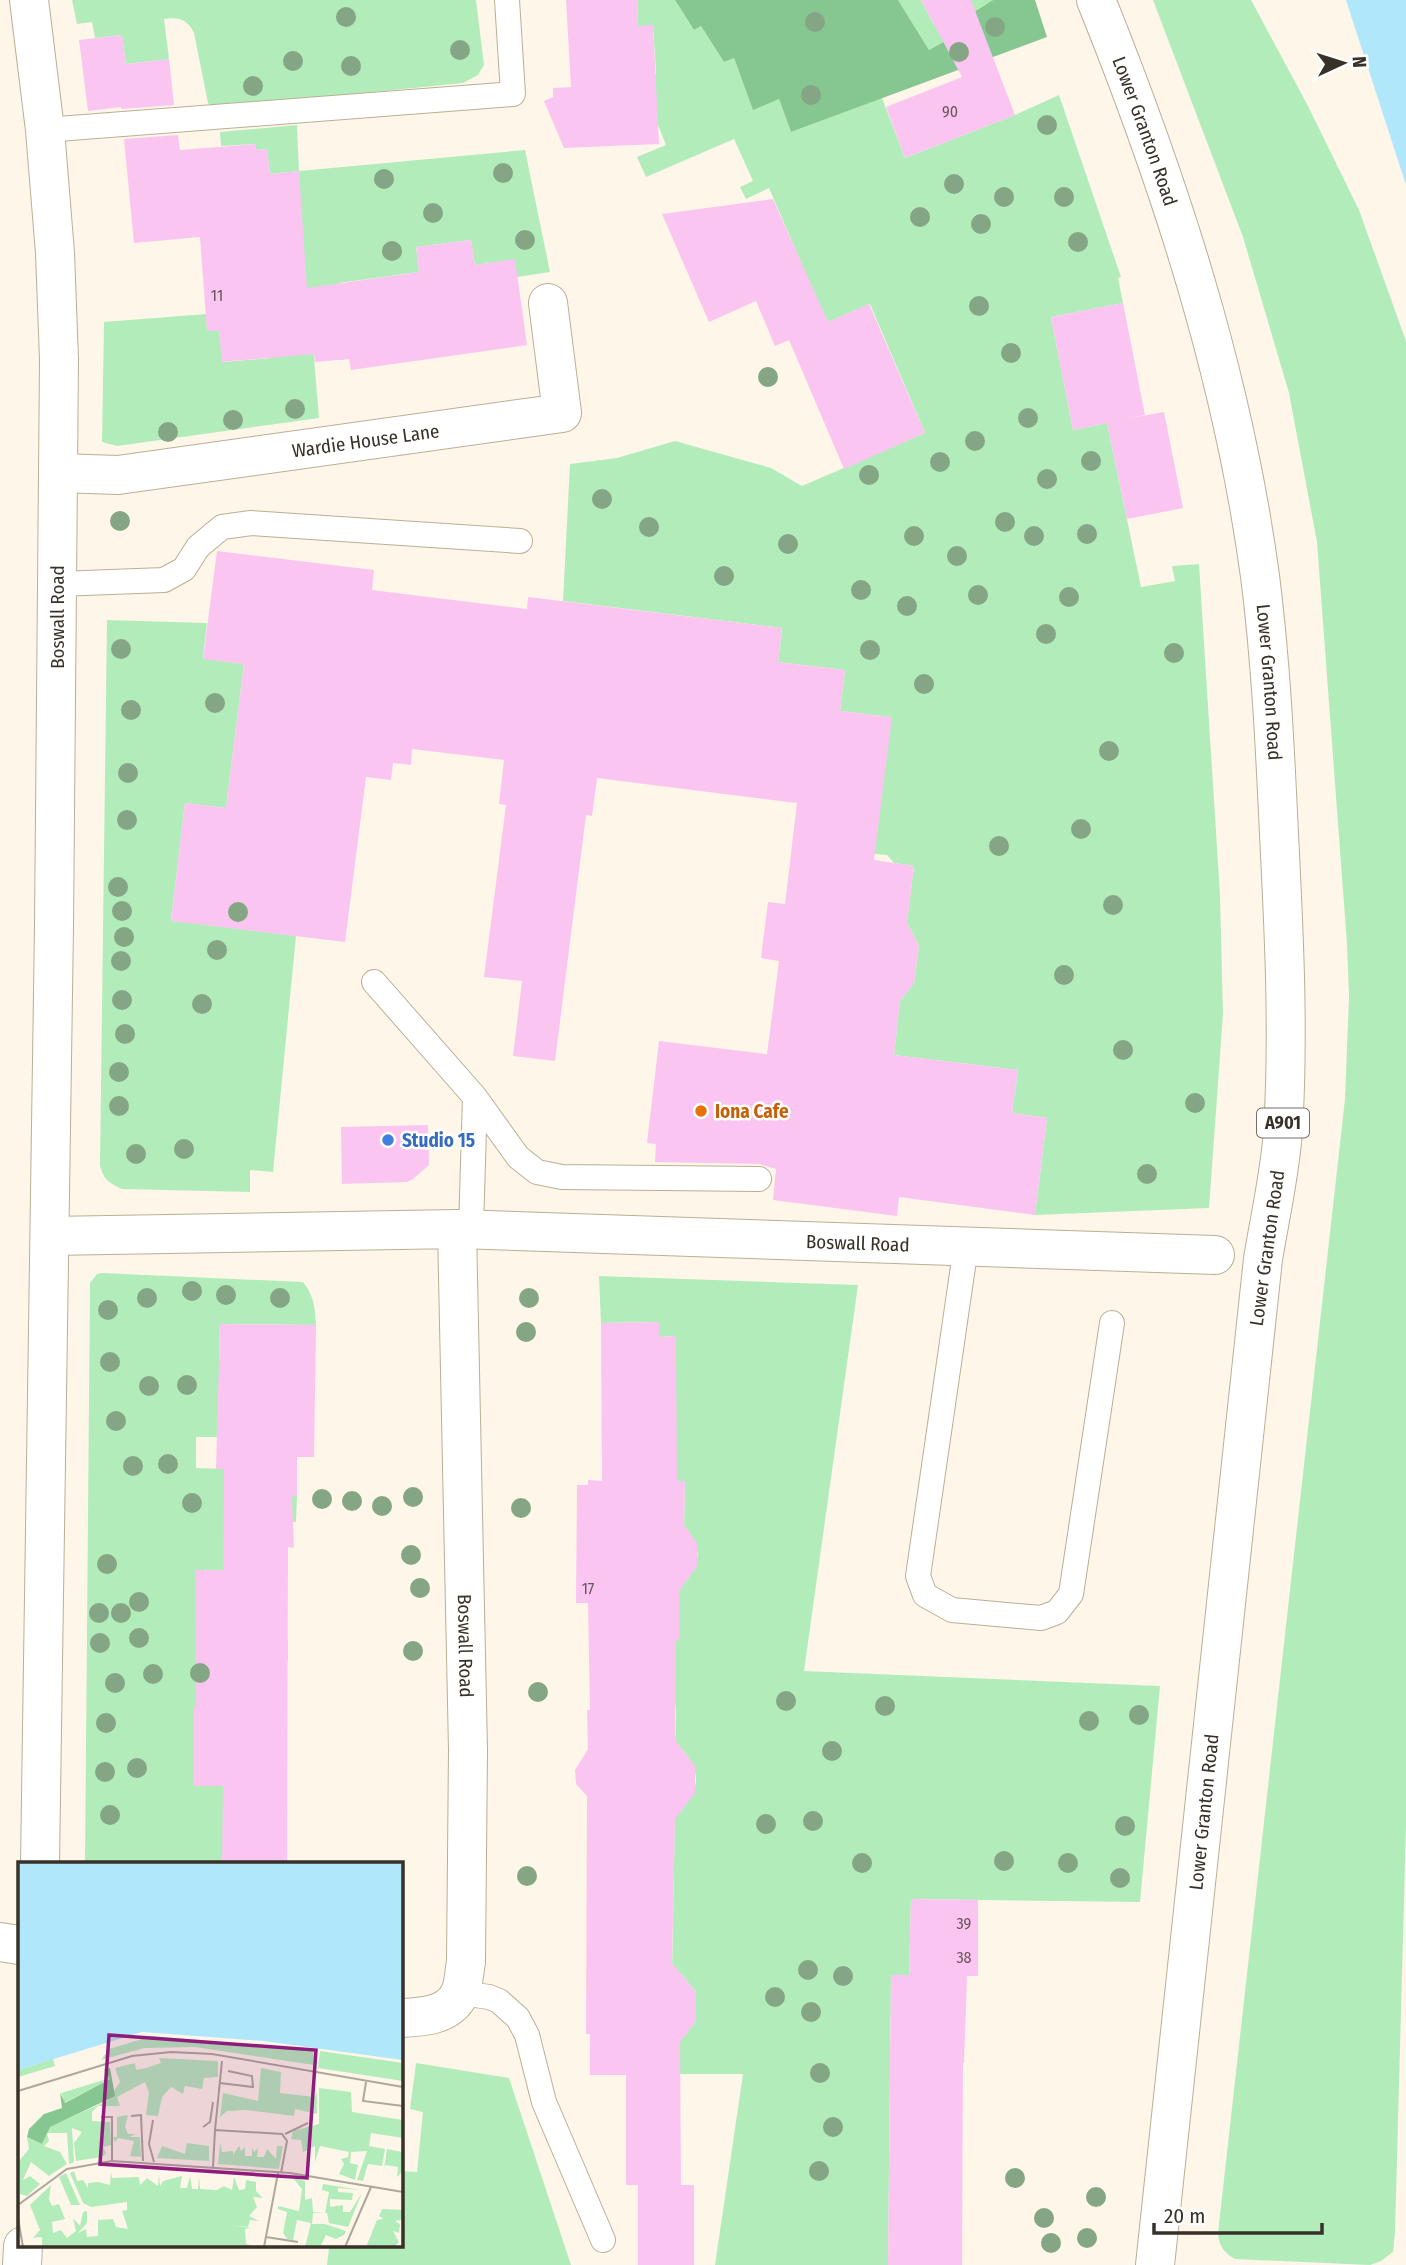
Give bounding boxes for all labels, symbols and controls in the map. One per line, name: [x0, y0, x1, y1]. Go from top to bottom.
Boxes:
north arrow: [1308, 28, 1378, 98]
street label: Lower Granton Road: [1108, 53, 1183, 209]
text: N: [1348, 55, 1371, 68]
house number: 90: [942, 102, 958, 121]
house number: 11: [211, 286, 223, 305]
street label: Wardie House Lane: [290, 419, 441, 462]
street label: Boswall Road: [46, 565, 69, 669]
street label: Lower Granton Road: [1252, 603, 1287, 761]
place label: Iona Cafe: [715, 1100, 789, 1123]
marker: Iona Cafe: [693, 1103, 709, 1119]
road number: A901: [1257, 1108, 1309, 1138]
place label: Studio 15: [402, 1129, 475, 1152]
marker: Studio 15: [380, 1132, 396, 1148]
street label: Lower Granton Road: [1245, 1169, 1289, 1327]
street label: Boswall Road: [806, 1229, 910, 1256]
house number: 17: [582, 1579, 595, 1598]
street label: Boswall Road: [453, 1594, 478, 1698]
street label: Lower Granton Road: [1184, 1733, 1224, 1891]
inset map: [18, 1862, 402, 2248]
house number: 39: [957, 1914, 972, 1933]
house number: 38: [956, 1948, 972, 1967]
scale bar: [1154, 2192, 1322, 2236]
text: 20 m: [1164, 2203, 1205, 2229]

